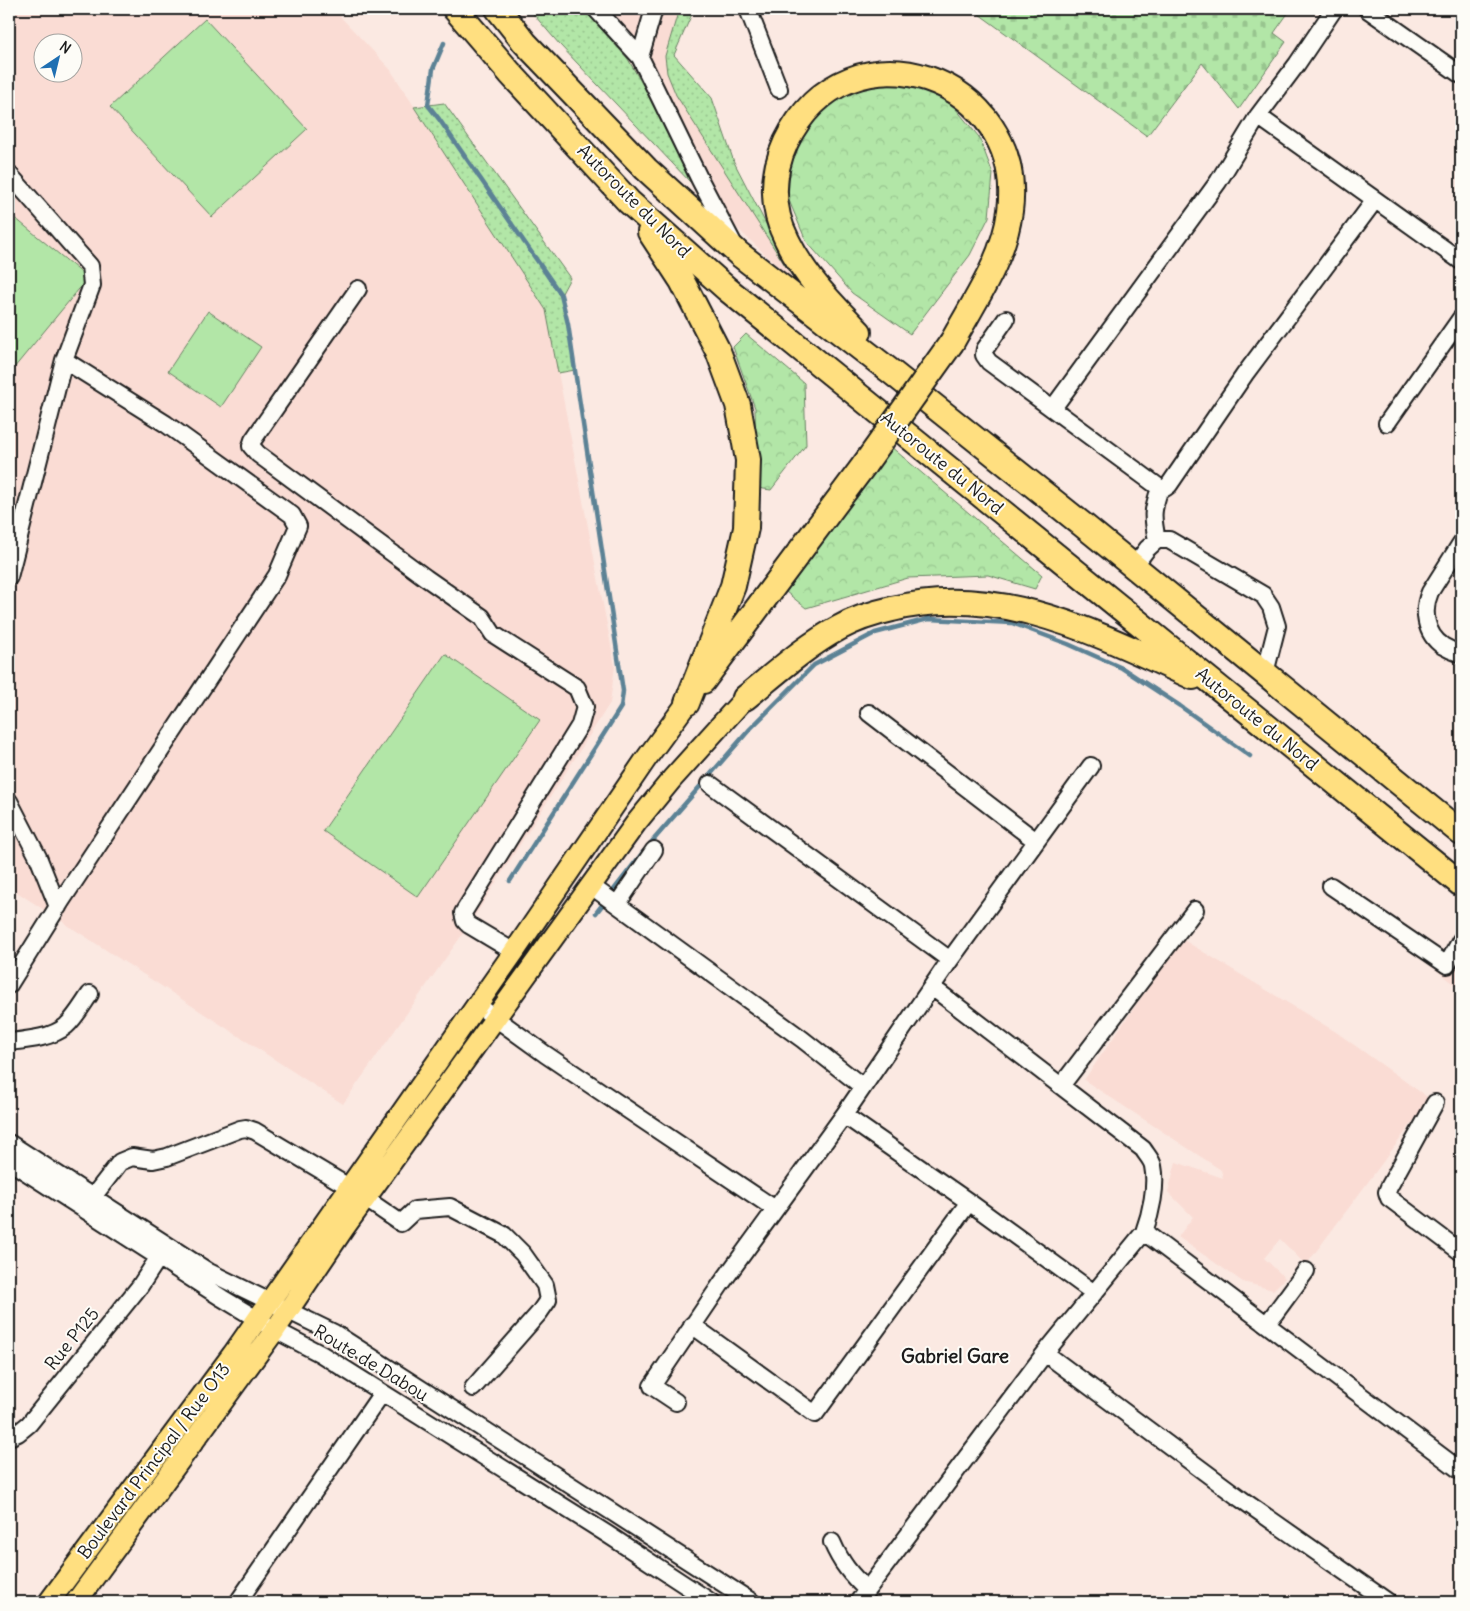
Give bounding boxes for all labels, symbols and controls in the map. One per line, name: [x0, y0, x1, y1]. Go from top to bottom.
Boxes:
north arrow: [32, 32, 82, 82]
text: N: [56, 37, 75, 58]
street label: Autoroute du Nord: [573, 139, 696, 263]
street label: Autoroute du Nord: [876, 406, 1009, 519]
street label: Autoroute du Nord: [1191, 662, 1324, 775]
street label: Rue P125: [39, 1303, 104, 1375]
street label: Route de Dabou: [310, 1319, 433, 1406]
district label: Gabriel Gare: [901, 1344, 1009, 1368]
street label: Boulevard Principal / Rue O13: [72, 1358, 235, 1563]

